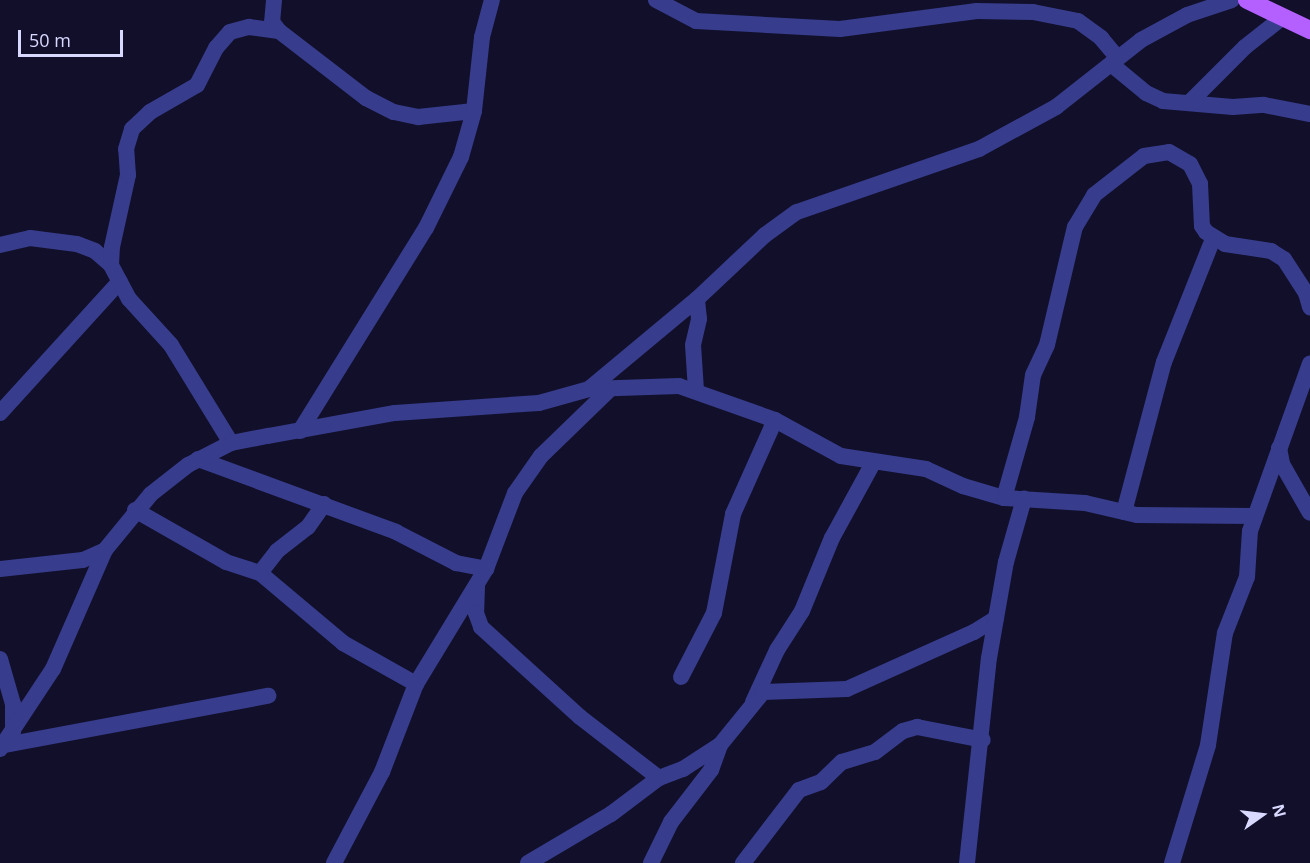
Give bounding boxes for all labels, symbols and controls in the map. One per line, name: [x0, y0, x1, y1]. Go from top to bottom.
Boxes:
scale bar: [21, 18, 126, 56]
text: 50 m: [29, 28, 71, 52]
north arrow: [1232, 785, 1292, 845]
text: N: [1267, 802, 1292, 820]

